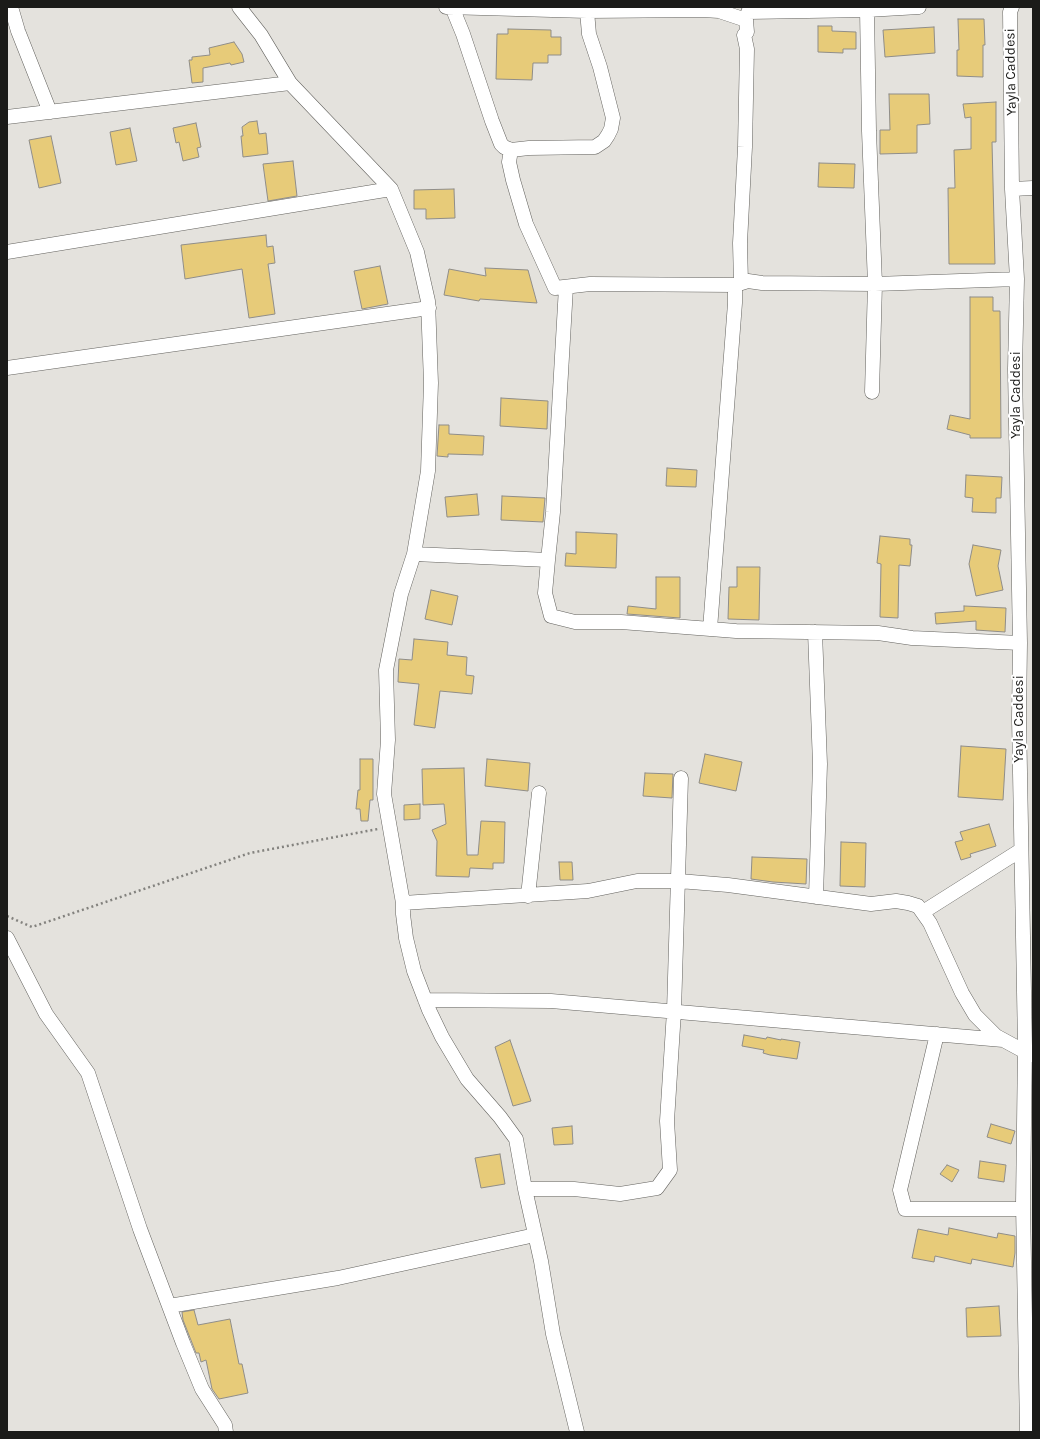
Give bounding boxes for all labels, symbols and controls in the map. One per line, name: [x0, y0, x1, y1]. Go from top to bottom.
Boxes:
street label: Yayla Caddesi: [1002, 28, 1020, 116]
street label: Yayla Caddesi: [1008, 351, 1024, 439]
street label: Yayla Caddesi: [1011, 675, 1027, 763]

